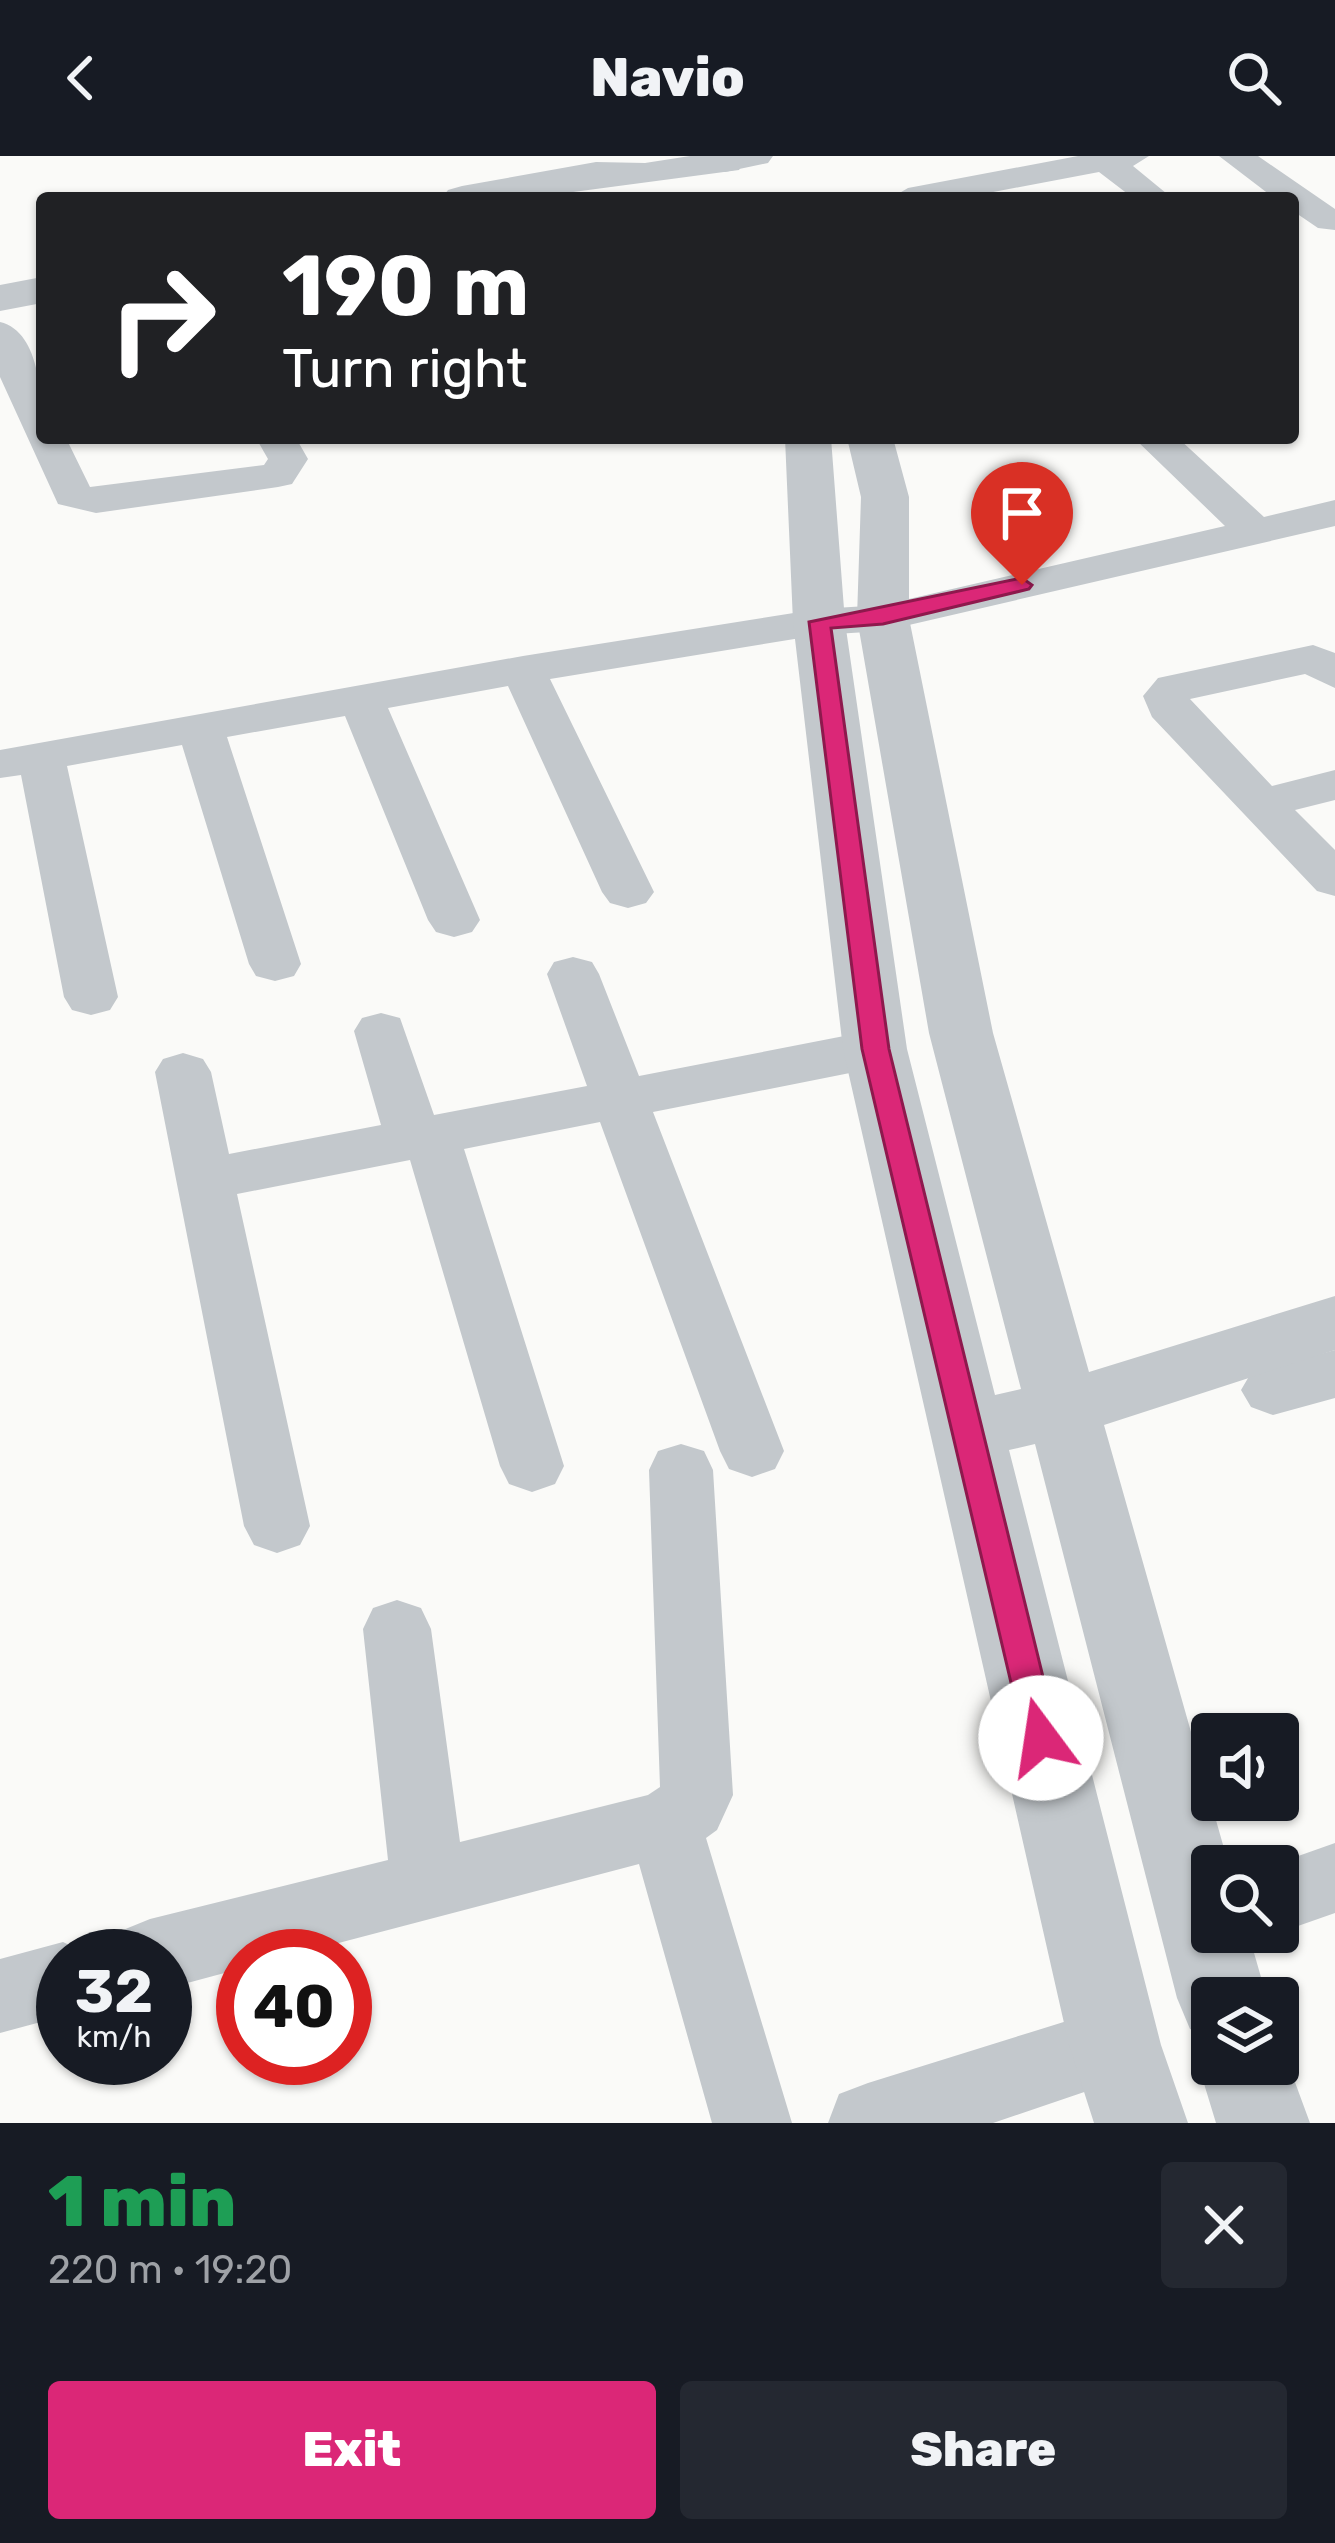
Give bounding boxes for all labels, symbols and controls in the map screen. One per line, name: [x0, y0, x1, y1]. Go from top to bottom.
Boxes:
icon: back: [48, 45, 114, 111]
icon: search: [1221, 45, 1287, 111]
text: Navio: [590, 46, 745, 110]
text: 190 m: [282, 236, 530, 336]
icon: right: [84, 240, 240, 396]
text: Turn right: [282, 337, 527, 401]
pin: [971, 462, 1073, 585]
icon: arrive: [989, 480, 1055, 546]
position arrow: [978, 1675, 1104, 1801]
map controls: [1191, 1713, 1299, 2085]
button: sound: [1191, 1713, 1299, 1821]
button: search: [1191, 1845, 1299, 1953]
speed limit sign: 40: [216, 1929, 372, 2085]
text: 32: [75, 1956, 153, 2027]
button: layers: [1191, 1977, 1299, 2085]
text: km/h: [77, 2019, 151, 2055]
text: 1 min: [48, 2159, 236, 2244]
button: close: [1161, 2162, 1287, 2288]
text: 220 m · 19:20: [48, 2247, 292, 2293]
button: Exit: [48, 2381, 656, 2519]
button: Share: [680, 2381, 1287, 2519]

